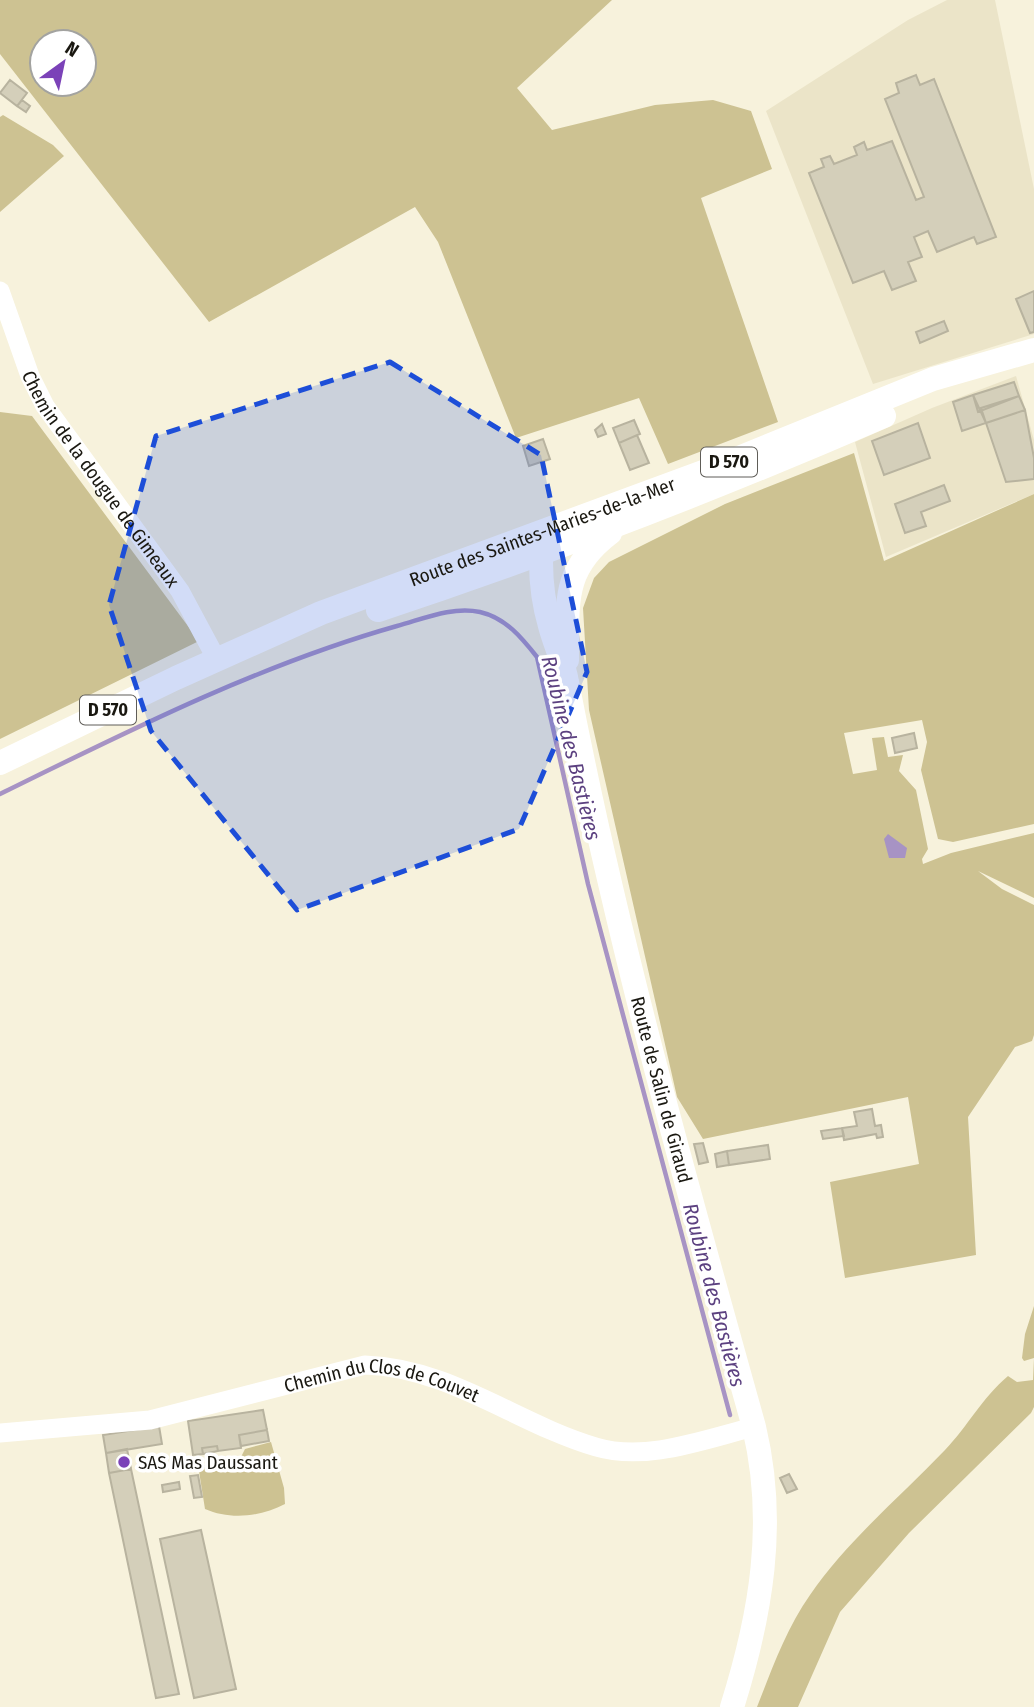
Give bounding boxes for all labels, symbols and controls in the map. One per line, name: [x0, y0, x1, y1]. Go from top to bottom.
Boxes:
north arrow: [28, 28, 98, 98]
text: N: [61, 36, 83, 62]
street label: Chemin de la dougue de Gimeaux: [18, 368, 185, 592]
road number: D 570: [701, 448, 757, 476]
street label: Route des Saintes-Maries-de-la-Mer: [406, 472, 679, 591]
water label: Roubine des Bastières: [536, 653, 606, 843]
road number: D 570: [80, 696, 136, 724]
street label: Route de Salin de Giraud: [626, 994, 697, 1185]
water label: Roubine des Bastières: [677, 1200, 751, 1390]
street label: Chemin du Clos de Couvet: [281, 1353, 484, 1407]
place label: SAS Mas Daussant: [138, 1451, 279, 1474]
marker: SAS Mas Daussant: [116, 1454, 132, 1470]

